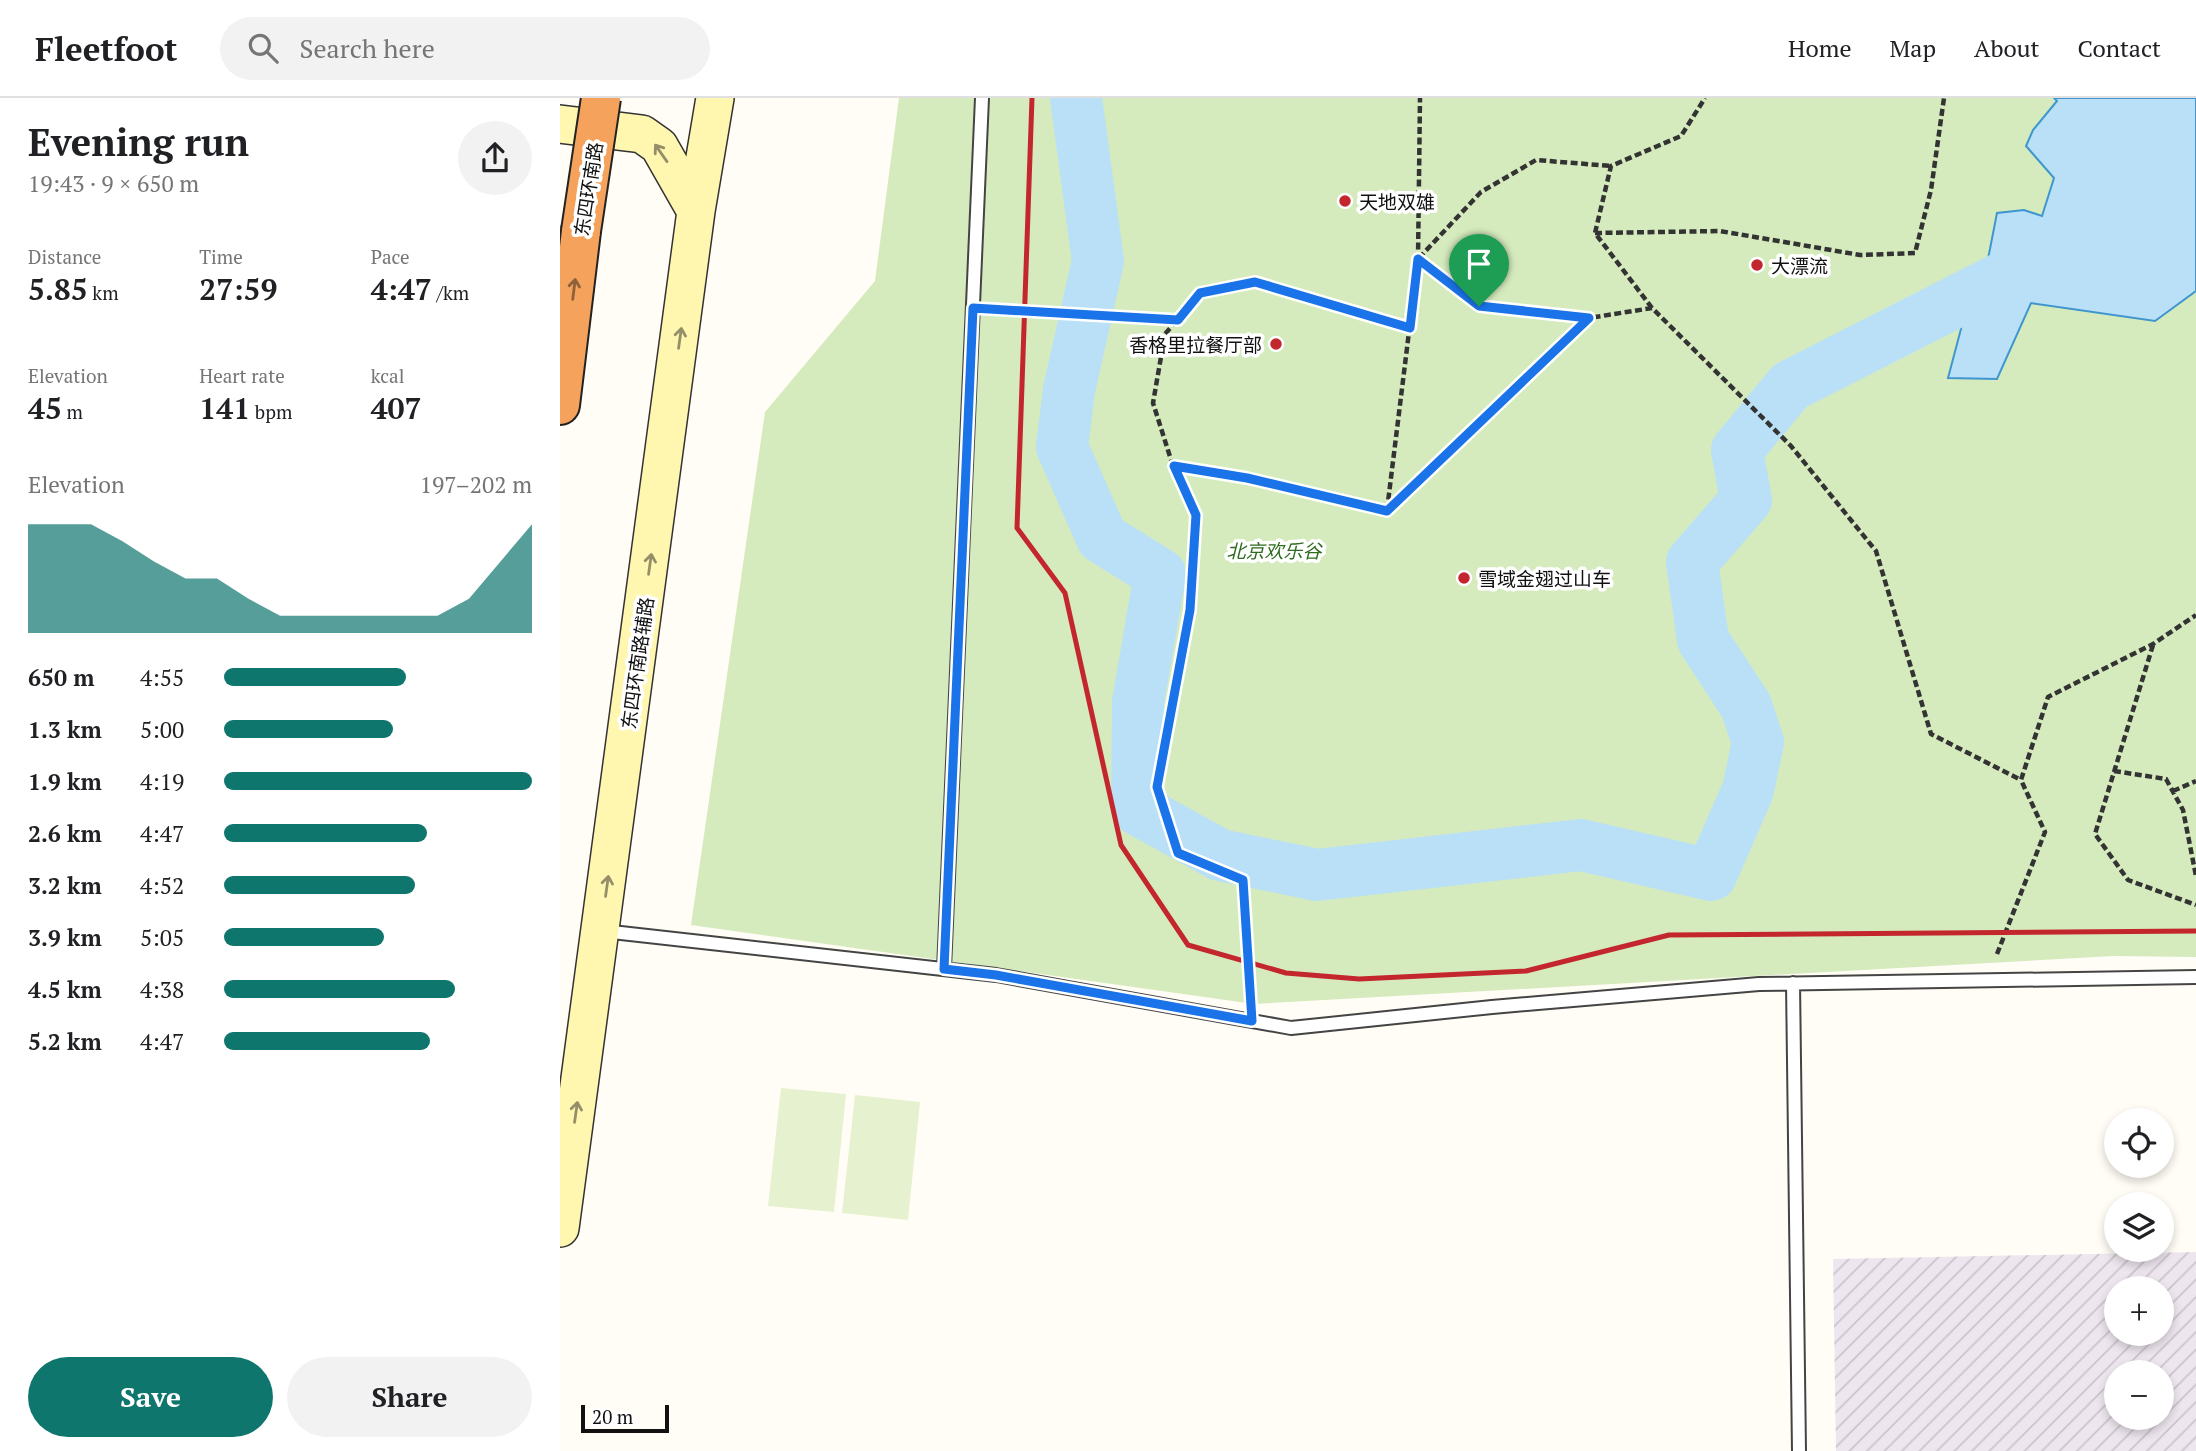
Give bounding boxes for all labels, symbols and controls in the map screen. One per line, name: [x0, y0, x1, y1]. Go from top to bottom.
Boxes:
search box: [220, 17, 710, 80]
text: Fleetfoot: [35, 27, 178, 70]
icon: search: [244, 29, 282, 67]
text: Search here: [300, 31, 435, 65]
text: Home: [1788, 32, 1852, 64]
text: Map: [1890, 32, 1936, 64]
text: About: [1974, 32, 2040, 64]
text: Contact: [2078, 32, 2161, 64]
text: Evening run: [28, 117, 249, 167]
button: share: [458, 121, 532, 195]
street label: 东四环南路: [568, 140, 608, 238]
one-way arrow: [654, 144, 668, 163]
text: 19:43 · 9 × 650 m: [28, 168, 199, 199]
place label: 天地双雄: [1359, 189, 1435, 214]
marker: 天地双雄: [1337, 193, 1353, 209]
pin: [1449, 234, 1509, 306]
text: Distance: [28, 244, 101, 269]
text: Time: [199, 244, 243, 269]
text: Pace: [371, 244, 410, 269]
icon: arrive: [1460, 245, 1498, 283]
place label: 大漂流: [1771, 253, 1828, 278]
marker: 大漂流: [1749, 257, 1765, 273]
text: 5.85: [28, 269, 88, 309]
text: 27:59: [199, 269, 277, 309]
text: 4:47: [371, 269, 432, 309]
one-way arrow: [568, 278, 581, 300]
text: km: [88, 280, 119, 305]
text: /km: [432, 280, 469, 305]
one-way arrow: [673, 327, 686, 350]
place label: 香格里拉餐厅部: [1129, 332, 1262, 357]
marker: 香格里拉餐厅部: [1268, 336, 1284, 352]
text: Elevation: [28, 363, 108, 388]
text: Heart rate: [199, 363, 285, 388]
text: kcal: [371, 363, 404, 388]
text: 45: [28, 388, 62, 428]
text: 141: [199, 388, 250, 428]
text: 407: [371, 388, 422, 428]
text: m: [62, 399, 83, 424]
text: bpm: [250, 399, 292, 424]
text: Elevation: [28, 469, 125, 500]
text: 197–202 m: [420, 469, 532, 500]
park label: 北京欢乐谷: [1226, 538, 1323, 563]
one-way arrow: [643, 553, 656, 576]
place label: 雪域金翅过山车: [1478, 566, 1611, 591]
marker: 雪域金翅过山车: [1456, 570, 1472, 586]
street label: 东四环南路辅路: [615, 595, 659, 731]
text: 650 m: [28, 662, 94, 693]
text: 4:55: [140, 662, 184, 693]
text: 1.3 km: [28, 714, 102, 745]
text: 5:00: [140, 714, 184, 745]
text: 1.9 km: [28, 766, 102, 797]
text: 4:19: [140, 766, 184, 797]
text: 2.6 km: [28, 818, 102, 849]
text: 4:47: [140, 818, 184, 849]
text: 3.2 km: [28, 870, 102, 901]
text: 4:52: [140, 870, 184, 901]
one-way arrow: [601, 876, 614, 898]
text: 3.9 km: [28, 922, 102, 953]
text: 5:05: [140, 922, 184, 953]
text: 4.5 km: [28, 974, 102, 1005]
text: 4:38: [140, 974, 184, 1005]
text: 5.2 km: [28, 1026, 102, 1057]
text: 4:47: [140, 1026, 184, 1057]
one-way arrow: [570, 1101, 583, 1124]
map controls: [2104, 1108, 2174, 1430]
button: locate: [2104, 1108, 2174, 1178]
button: layers: [2104, 1192, 2174, 1262]
button: +: [2104, 1276, 2174, 1346]
button: Save: [28, 1357, 273, 1437]
button: Share: [287, 1357, 532, 1437]
button: −: [2104, 1360, 2174, 1430]
scale bar: [581, 1402, 668, 1434]
text: 20 m: [592, 1404, 633, 1429]

